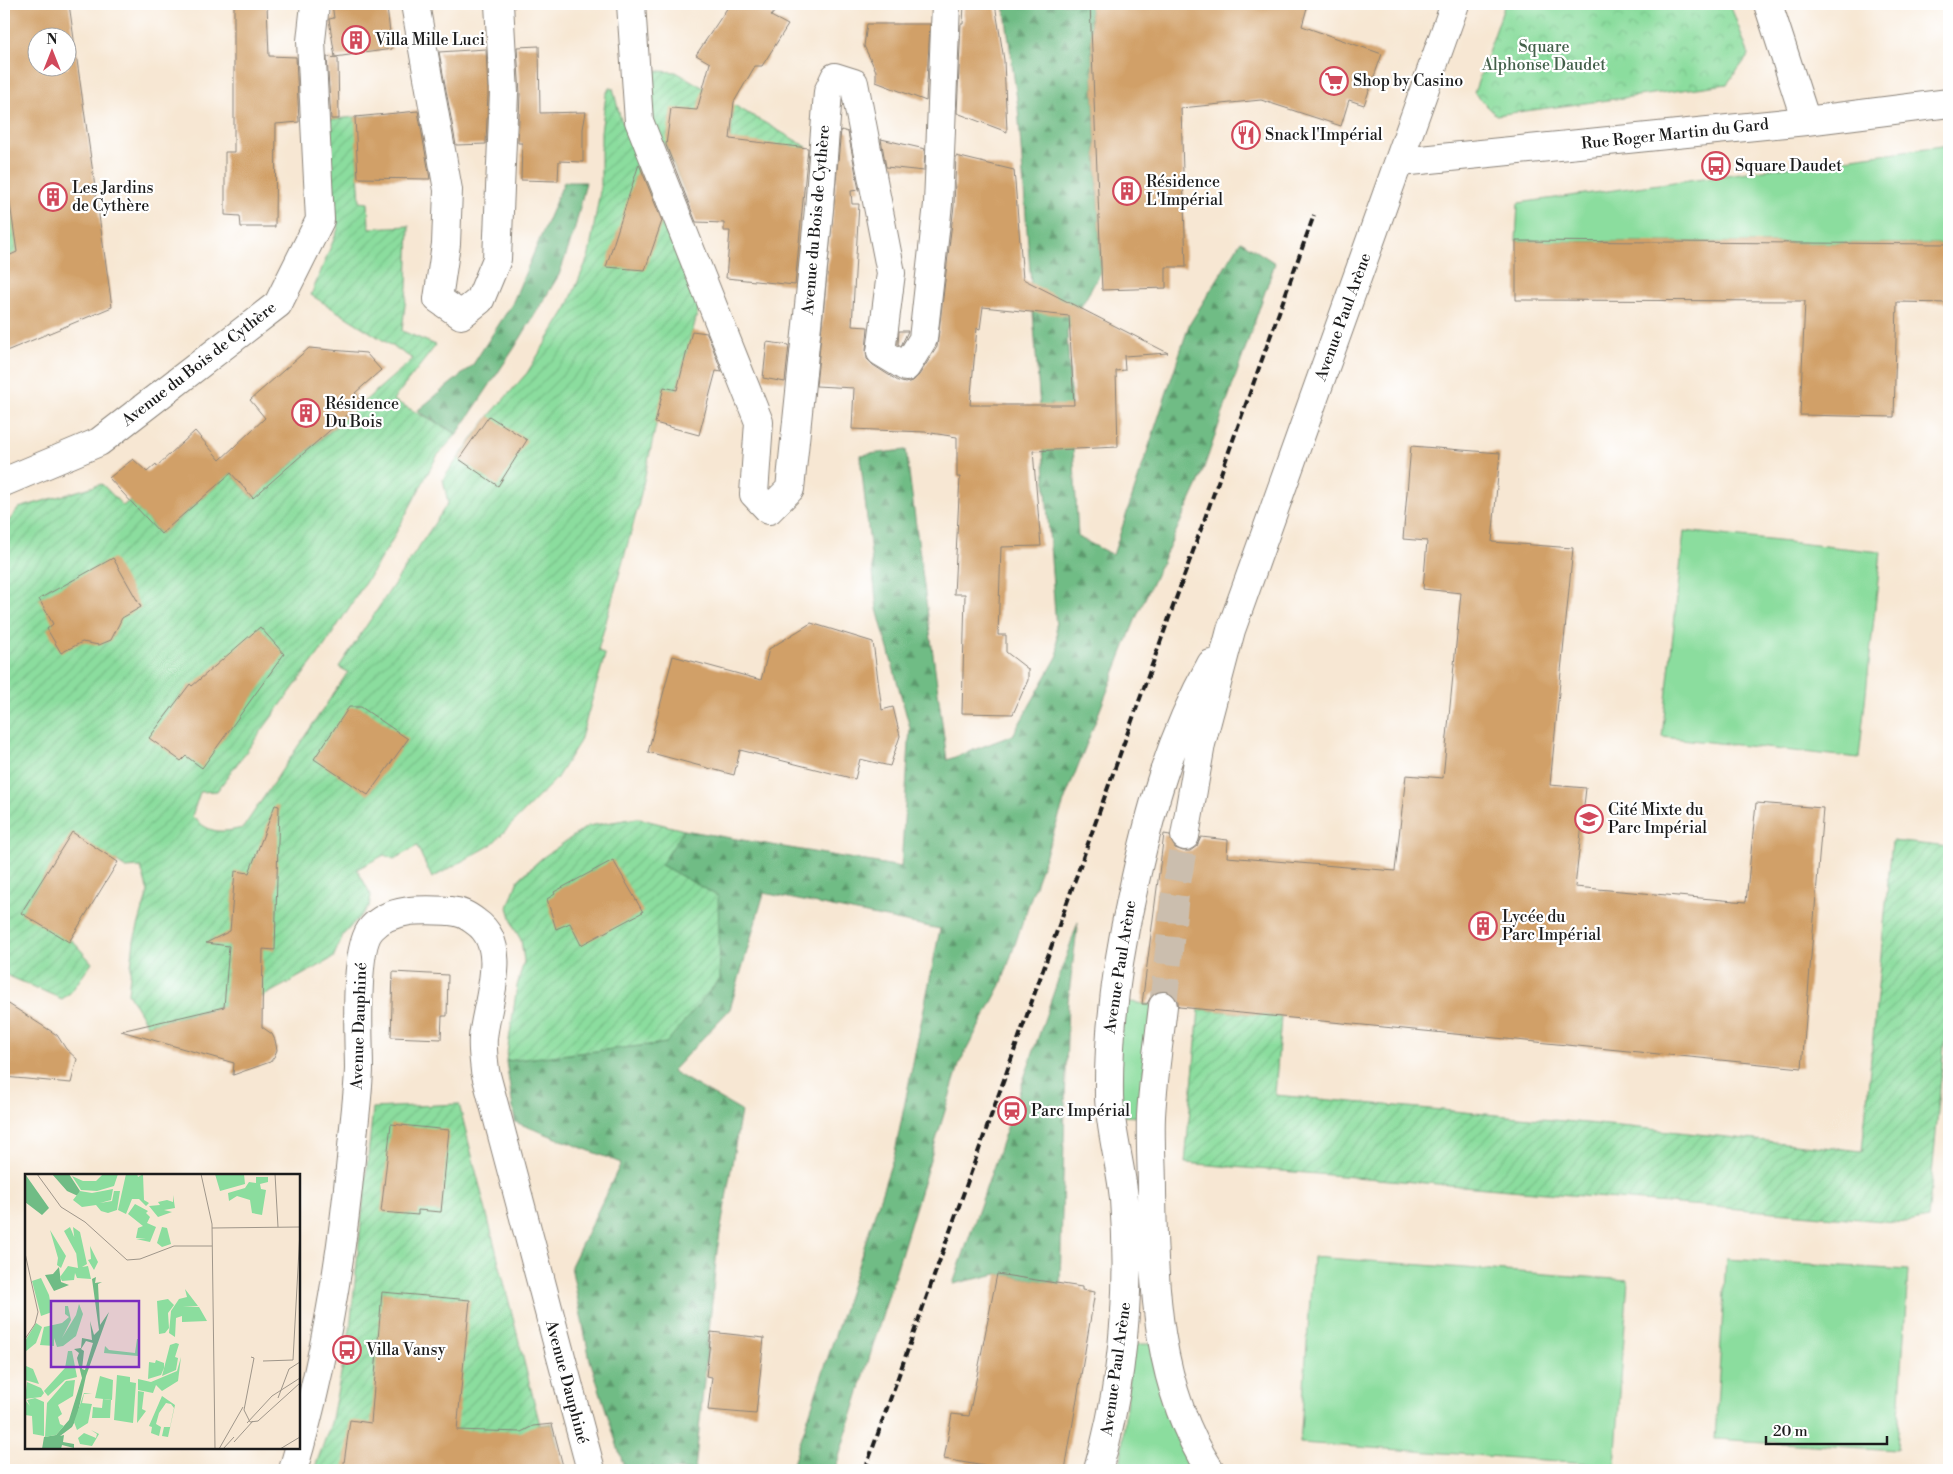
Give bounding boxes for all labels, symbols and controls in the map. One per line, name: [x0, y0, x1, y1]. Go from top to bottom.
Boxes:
building icon: Villa Mille Luci: [341, 25, 371, 55]
north arrow: [28, 28, 78, 78]
place label: Villa Mille Luci: [374, 30, 485, 50]
text: N: [46, 31, 58, 49]
park label: Square Alphonse Daudet: [1481, 37, 1606, 75]
supermarket icon: Shop by Casino: [1319, 66, 1349, 96]
place label: Shop by Casino: [1353, 71, 1463, 91]
street label: Rue Roger Martin du Gard: [1580, 114, 1770, 154]
restaurant icon: Snack l'Impérial: [1231, 120, 1261, 150]
street label: Avenue du Bois de Cythère: [798, 124, 834, 317]
place label: Snack l'Impérial: [1265, 125, 1383, 145]
bus stop icon: Square Daudet: [1701, 151, 1731, 181]
place label: Square Daudet: [1735, 156, 1842, 176]
place label: Résidence L'Impérial: [1146, 172, 1223, 210]
building icon: Résidence L'Impérial: [1112, 176, 1142, 206]
place label: Les Jardins de Cythère: [72, 178, 154, 216]
building icon: Les Jardins de Cythère: [38, 182, 68, 212]
street label: Avenue Paul Arène: [1310, 250, 1375, 385]
street label: Avenue du Bois de Cythère: [117, 297, 280, 431]
place label: Résidence Du Bois: [325, 394, 399, 432]
building icon: Résidence Du Bois: [291, 398, 321, 428]
place label: Cité Mixte du Parc Impérial: [1608, 800, 1707, 838]
school or university icon: Cité Mixte du Parc Impérial: [1574, 804, 1604, 834]
street label: Avenue Paul Arène: [1099, 899, 1140, 1036]
place label: Lycée du Parc Impérial: [1502, 907, 1601, 945]
building icon: Lycée du Parc Impérial: [1468, 911, 1498, 941]
street label: Avenue Dauphiné: [347, 962, 371, 1091]
station icon: Parc Impérial: [997, 1096, 1027, 1126]
place label: Parc Impérial: [1031, 1101, 1130, 1121]
inset map: [25, 1174, 300, 1449]
street label: Avenue Paul Arène: [1097, 1301, 1135, 1438]
street label: Avenue Dauphiné: [541, 1317, 593, 1446]
bus stop icon: Villa Vansy: [332, 1335, 362, 1365]
place label: Villa Vansy: [365, 1340, 446, 1360]
scale bar: [1766, 1414, 1887, 1446]
text: 20 m: [1773, 1422, 1808, 1441]

